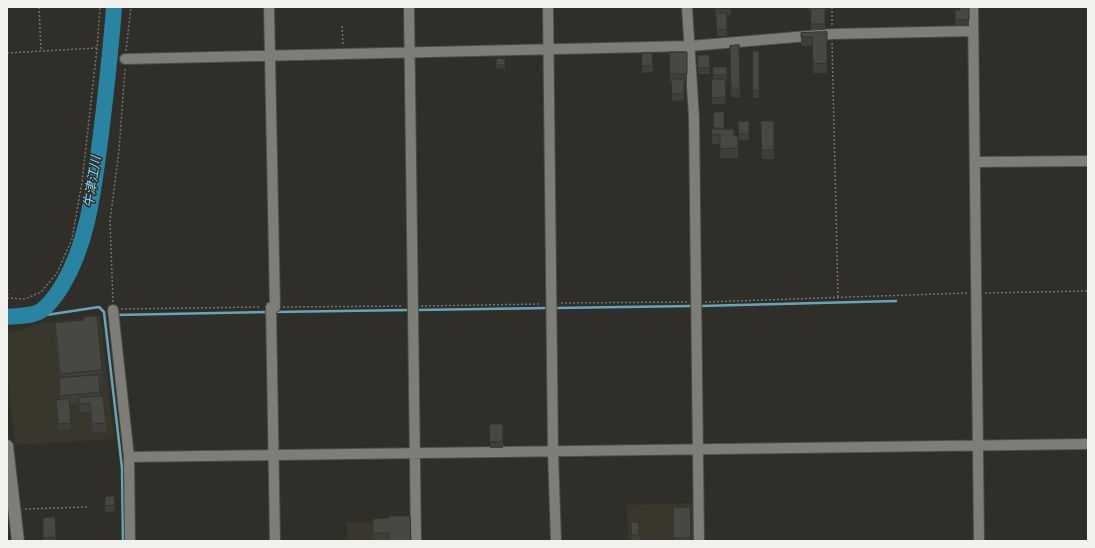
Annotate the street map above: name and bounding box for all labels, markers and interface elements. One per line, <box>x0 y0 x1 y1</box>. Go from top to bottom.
water label: 牛津江川 <box>81 155 105 209</box>

